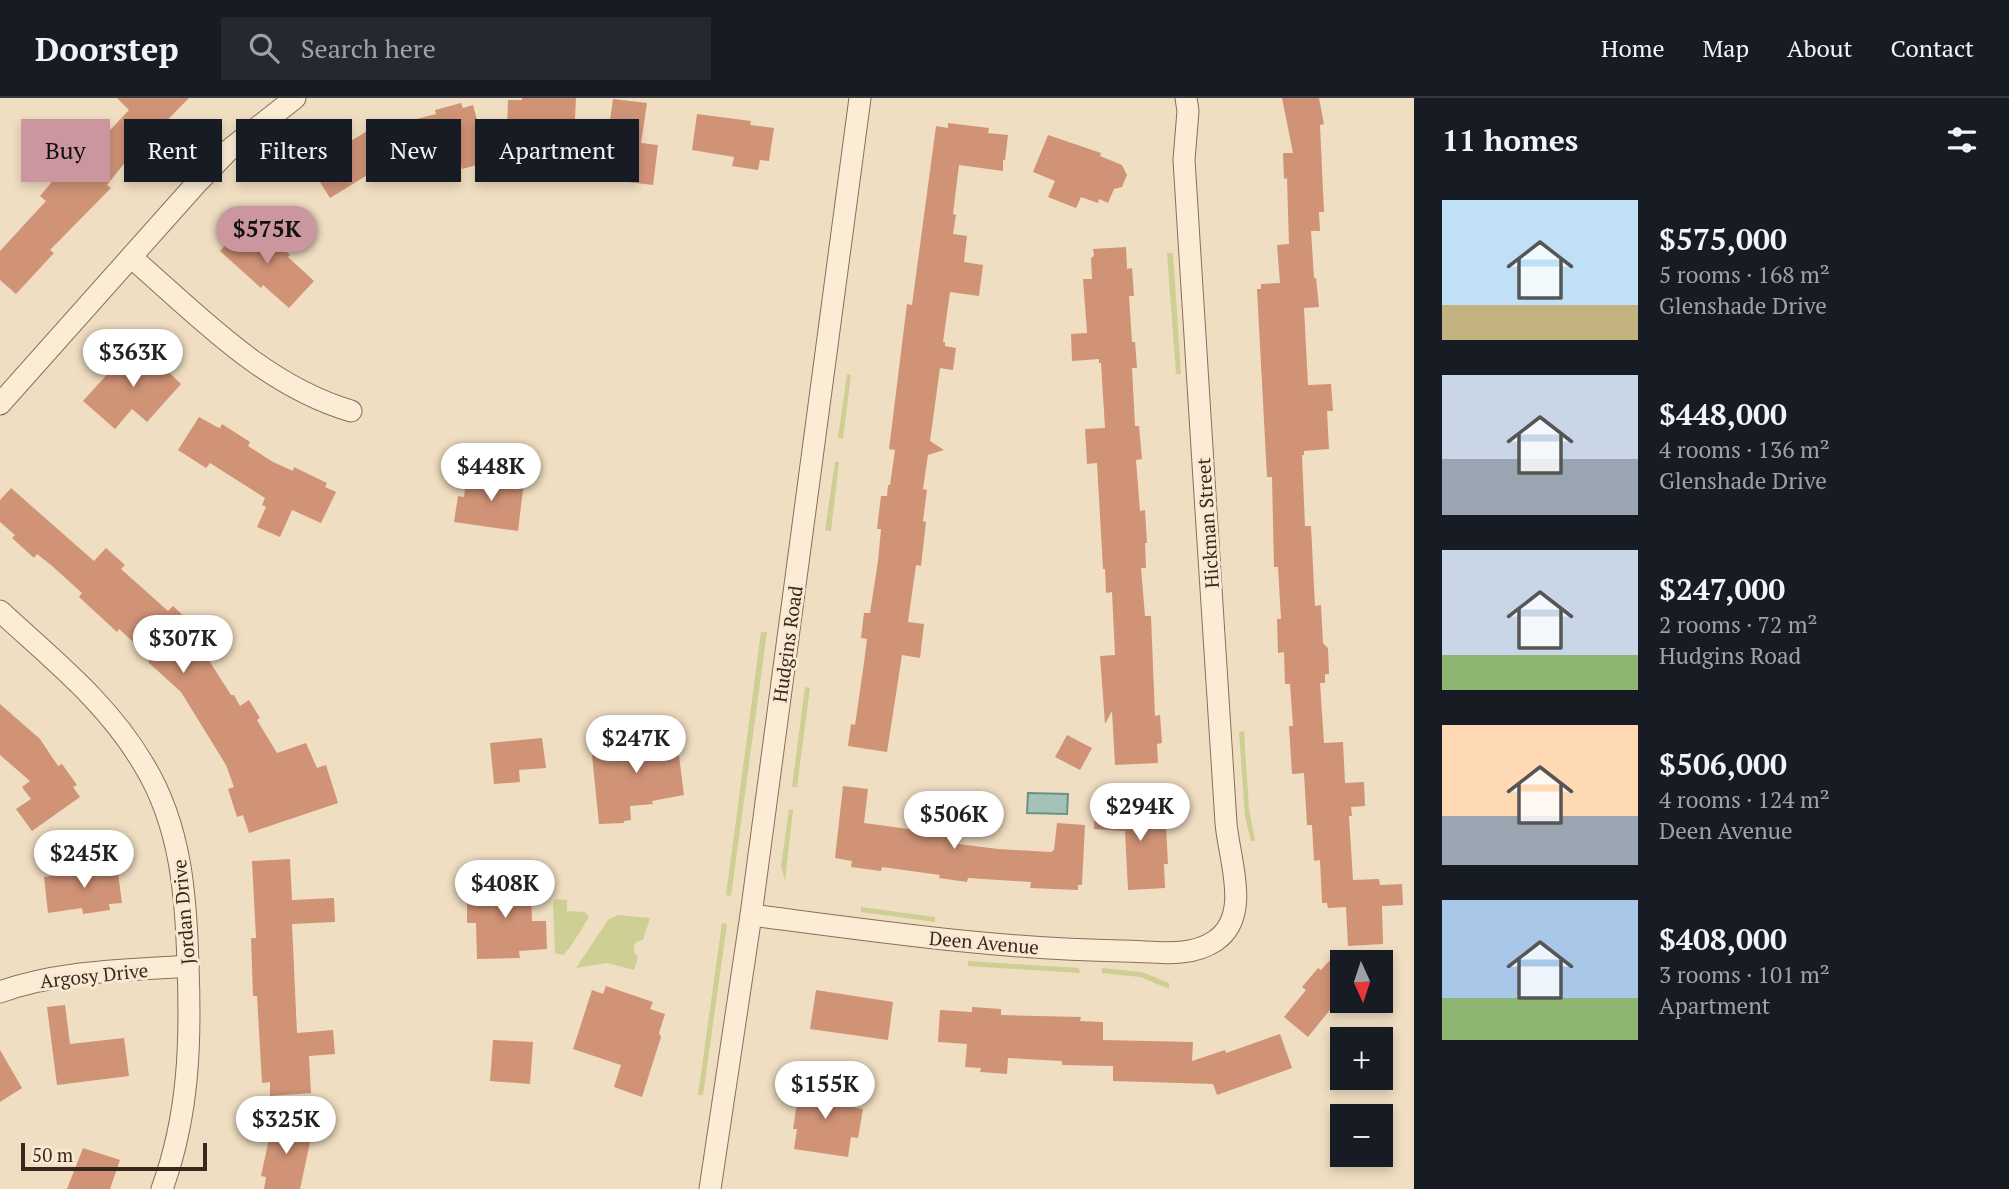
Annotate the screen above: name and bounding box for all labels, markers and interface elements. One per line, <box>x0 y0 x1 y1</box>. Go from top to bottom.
search box <box>221 17 711 80</box>
text: Doorstep <box>35 27 179 70</box>
icon: search <box>245 29 283 67</box>
text: Search here <box>301 31 436 65</box>
text: Home <box>1601 32 1665 64</box>
text: Map <box>1703 32 1749 64</box>
text: About <box>1787 32 1853 64</box>
text: Contact <box>1891 32 1974 64</box>
chip: Buy <box>21 119 110 182</box>
chip: Rent <box>124 119 222 182</box>
chip: Filters <box>236 119 352 182</box>
chip: New <box>366 119 461 182</box>
chip: Apartment <box>475 119 639 182</box>
text: 11 homes <box>1442 120 1578 160</box>
icon: filters <box>1943 121 1981 159</box>
pin: $575K <box>218 206 316 266</box>
text: $575K <box>233 213 301 244</box>
text: $575,000 <box>1659 219 1787 259</box>
icon: home <box>1498 228 1582 312</box>
text: 5 rooms · 168 m² <box>1659 259 1830 290</box>
text: Glenshade Drive <box>1659 290 1827 321</box>
pin: $363K <box>84 330 182 389</box>
text: $363K <box>99 336 167 367</box>
text: $448,000 <box>1659 394 1787 434</box>
icon: home <box>1498 403 1582 487</box>
text: 4 rooms · 136 m² <box>1659 434 1830 465</box>
pin: $448K <box>442 444 540 503</box>
text: $448K <box>457 450 525 481</box>
street label: Hickman Street <box>1190 457 1224 589</box>
text: Glenshade Drive <box>1659 465 1827 496</box>
text: $247,000 <box>1659 569 1785 609</box>
icon: home <box>1498 578 1582 662</box>
street label: Hudgins Road <box>766 584 808 704</box>
text: 2 rooms · 72 m² <box>1659 609 1818 640</box>
pin: $307K <box>134 616 232 675</box>
text: $307K <box>149 622 217 653</box>
text: Hudgins Road <box>1659 640 1801 671</box>
pin: $247K <box>587 716 685 775</box>
text: $247K <box>602 722 670 753</box>
text: $506,000 <box>1659 744 1787 784</box>
icon: home <box>1498 753 1582 837</box>
pin: $294K <box>1091 784 1189 843</box>
text: 4 rooms · 124 m² <box>1659 784 1830 815</box>
text: $294K <box>1106 790 1174 821</box>
pin: $506K <box>905 792 1003 851</box>
text: $506K <box>920 798 988 829</box>
text: Deen Avenue <box>1659 815 1793 846</box>
pin: $245K <box>35 830 133 890</box>
text: $245K <box>50 837 118 868</box>
street label: Jordan Drive <box>166 858 200 966</box>
pin: $408K <box>456 860 554 920</box>
text: $408K <box>471 867 539 898</box>
text: $408,000 <box>1659 919 1787 959</box>
street label: Deen Avenue <box>928 925 1040 959</box>
icon: home <box>1498 928 1582 1012</box>
north arrow <box>1330 950 1393 1013</box>
map controls <box>1330 950 1393 1167</box>
street label: Argosy Drive <box>39 957 149 993</box>
text: 3 rooms · 101 m² <box>1659 959 1830 990</box>
text: Apartment <box>1659 990 1770 1021</box>
button: + <box>1330 1027 1393 1090</box>
pin: $155K <box>776 1062 874 1121</box>
text: $155K <box>791 1068 859 1099</box>
pin: $325K <box>237 1096 335 1156</box>
text: $325K <box>252 1103 320 1134</box>
button: − <box>1330 1104 1393 1167</box>
scale bar <box>21 1140 206 1172</box>
text: 50 m <box>32 1142 73 1167</box>

